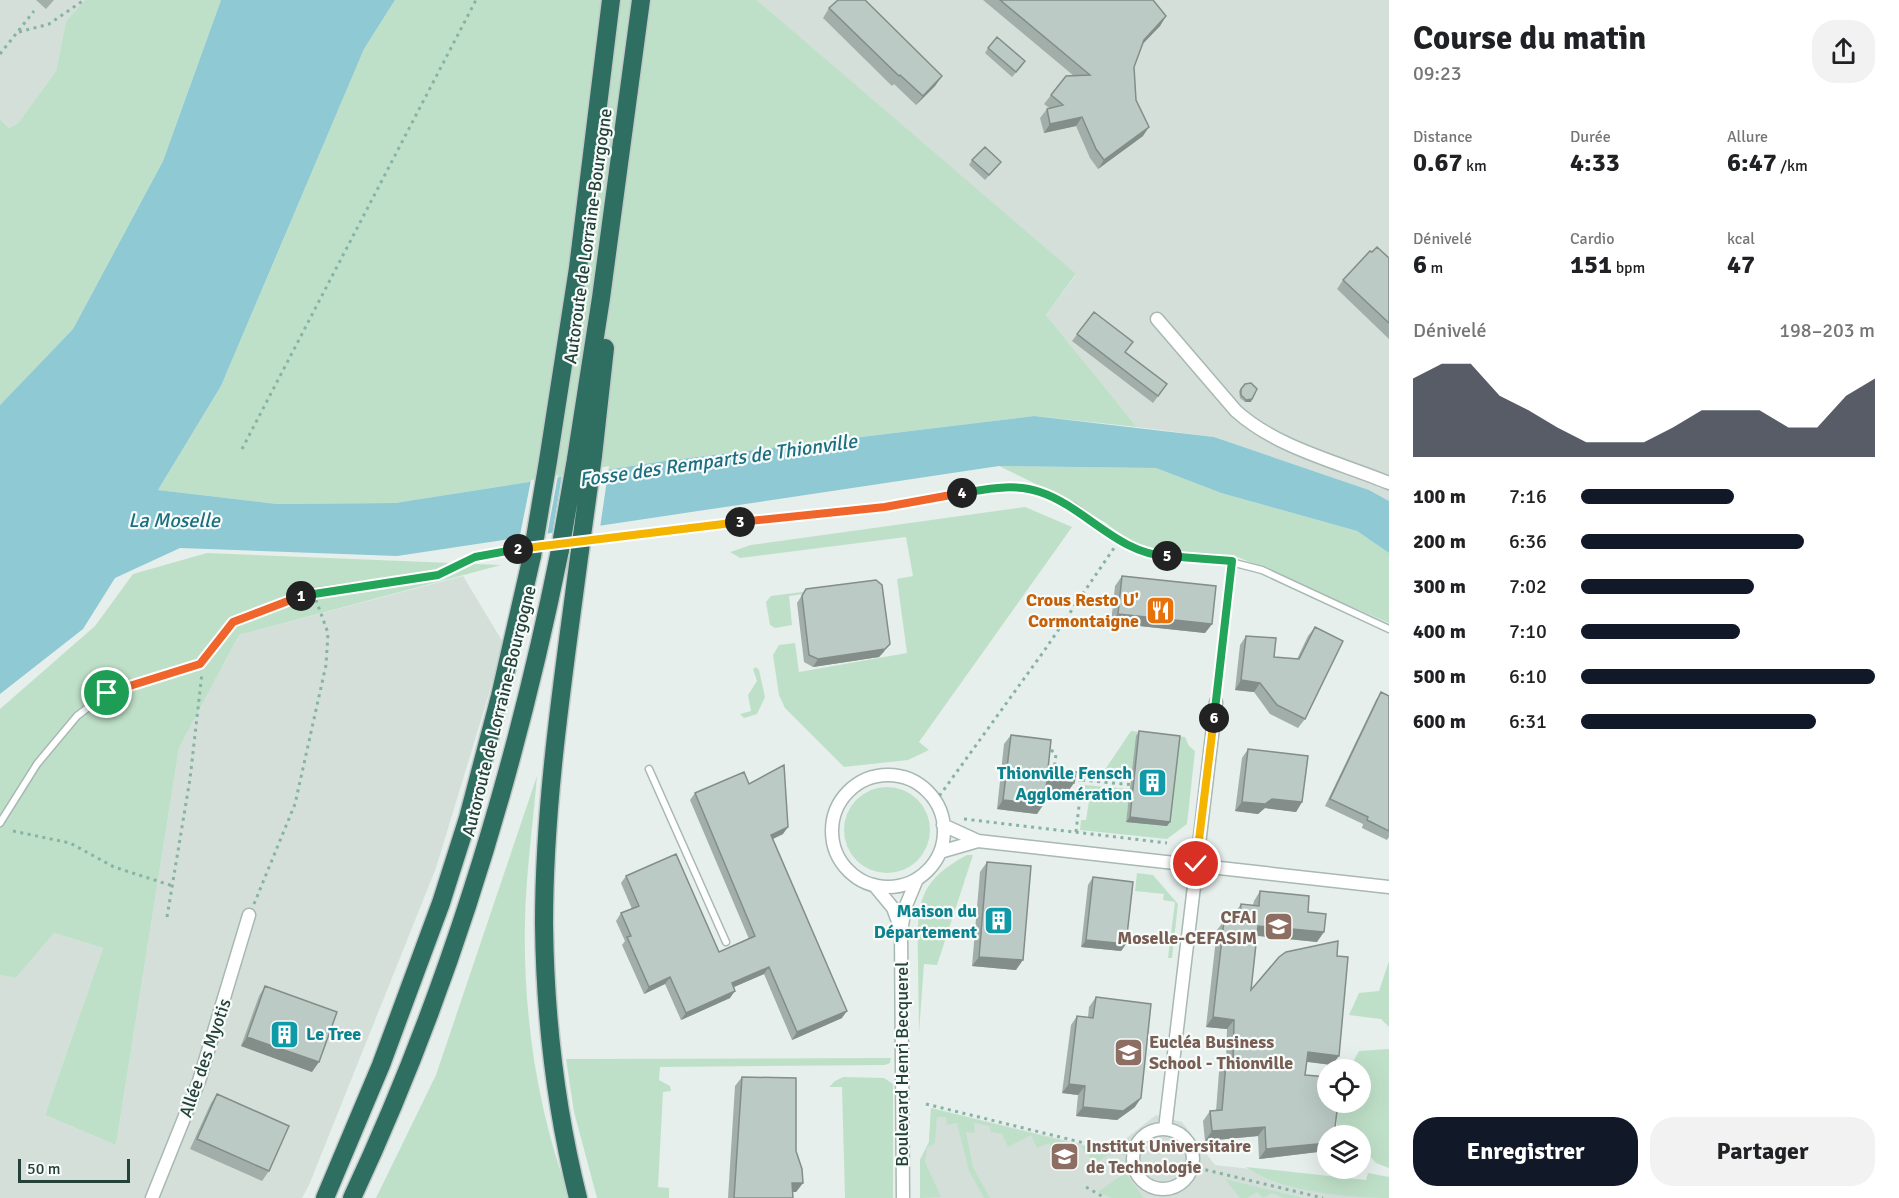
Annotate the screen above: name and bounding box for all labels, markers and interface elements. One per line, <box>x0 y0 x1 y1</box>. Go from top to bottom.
text: Course du matin <box>1413 18 1646 59</box>
button: share <box>1812 20 1875 83</box>
text: 09:23 <box>1413 61 1462 86</box>
street label: Autoroute de Lorraine-Bourgogne <box>559 107 617 365</box>
text: Distance <box>1413 127 1473 147</box>
text: Durée <box>1570 127 1611 147</box>
text: Allure <box>1727 127 1768 147</box>
text: 0.67 <box>1413 147 1463 179</box>
text: 4:33 <box>1570 147 1620 179</box>
text: 6:47 <box>1727 147 1777 179</box>
text: km <box>1463 156 1487 176</box>
text: /km <box>1777 156 1808 176</box>
text: Dénivelé <box>1413 229 1472 249</box>
text: Cardio <box>1570 229 1615 249</box>
text: kcal <box>1727 229 1755 249</box>
text: 6 <box>1413 249 1427 281</box>
text: 151 <box>1570 249 1612 281</box>
text: 47 <box>1727 249 1755 281</box>
text: m <box>1427 258 1443 278</box>
text: bpm <box>1612 258 1645 278</box>
text: Dénivelé <box>1413 318 1487 343</box>
text: 198–203 m <box>1779 318 1875 343</box>
water label: Fosse des Remparts de Thionville <box>578 428 859 492</box>
pin: 4 <box>947 478 977 508</box>
text: 4 <box>958 483 966 503</box>
text: 100 m <box>1413 484 1466 509</box>
text: 7:16 <box>1509 484 1547 509</box>
pin: 3 <box>725 507 755 537</box>
water label: La Moselle <box>128 508 221 533</box>
text: 3 <box>736 512 744 532</box>
text: 200 m <box>1413 529 1466 554</box>
text: 6:36 <box>1509 529 1547 554</box>
pin: 2 <box>503 534 533 564</box>
text: 2 <box>514 539 522 559</box>
pin: 5 <box>1152 541 1182 571</box>
text: 5 <box>1163 546 1171 566</box>
text: 300 m <box>1413 574 1466 599</box>
text: 7:02 <box>1509 574 1547 599</box>
pin: 1 <box>286 581 316 611</box>
street label: Autoroute de Lorraine-Bourgogne <box>457 583 541 839</box>
text: 1 <box>297 586 305 606</box>
place label: Crous Resto U' Cormontaigne <box>1026 589 1139 632</box>
restaurant icon: Crous Resto U' Cormontaigne <box>1144 594 1176 626</box>
text: 400 m <box>1413 619 1466 644</box>
text: 7:10 <box>1509 619 1547 644</box>
text: 500 m <box>1413 664 1466 689</box>
text: 6:10 <box>1509 664 1547 689</box>
pin <box>81 667 132 718</box>
icon: arrive <box>90 676 123 709</box>
pin: 6 <box>1199 703 1229 733</box>
text: 6 <box>1210 708 1218 728</box>
text: 600 m <box>1413 709 1466 734</box>
text: 6:31 <box>1509 709 1547 734</box>
place label: Thionville Fensch Agglomération <box>997 762 1132 805</box>
building icon: Thionville Fensch Agglomération <box>1137 767 1169 799</box>
pin <box>1170 838 1221 889</box>
icon: check <box>1179 847 1212 880</box>
place label: Maison du Département <box>874 900 977 943</box>
building icon: Maison du Département <box>982 905 1014 937</box>
place label: CFAI Moselle-CEFASIM <box>1117 906 1257 949</box>
school or university icon: CFAI Moselle-CEFASIM <box>1262 911 1294 943</box>
street label: Boulevard Henri Becquerel <box>891 961 913 1167</box>
street label: Allée des Myotis <box>174 995 236 1120</box>
building icon: Le Tree <box>269 1018 301 1050</box>
place label: Le Tree <box>306 1023 361 1045</box>
place label: Eucléa Business School - Thionville <box>1149 1031 1293 1074</box>
school or university icon: Eucléa Business School - Thionville <box>1112 1036 1144 1068</box>
map controls <box>1317 1059 1371 1179</box>
button: locate <box>1317 1059 1371 1113</box>
button: Enregistrer <box>1413 1117 1638 1186</box>
button: Partager <box>1650 1117 1875 1186</box>
button: layers <box>1317 1125 1371 1179</box>
place label: Institut Universitaire de Technologie <box>1086 1135 1251 1178</box>
school or university icon: Institut Universitaire de Technologie <box>1049 1140 1081 1172</box>
scale bar <box>18 1156 130 1184</box>
text: 50 m <box>27 1159 61 1179</box>

